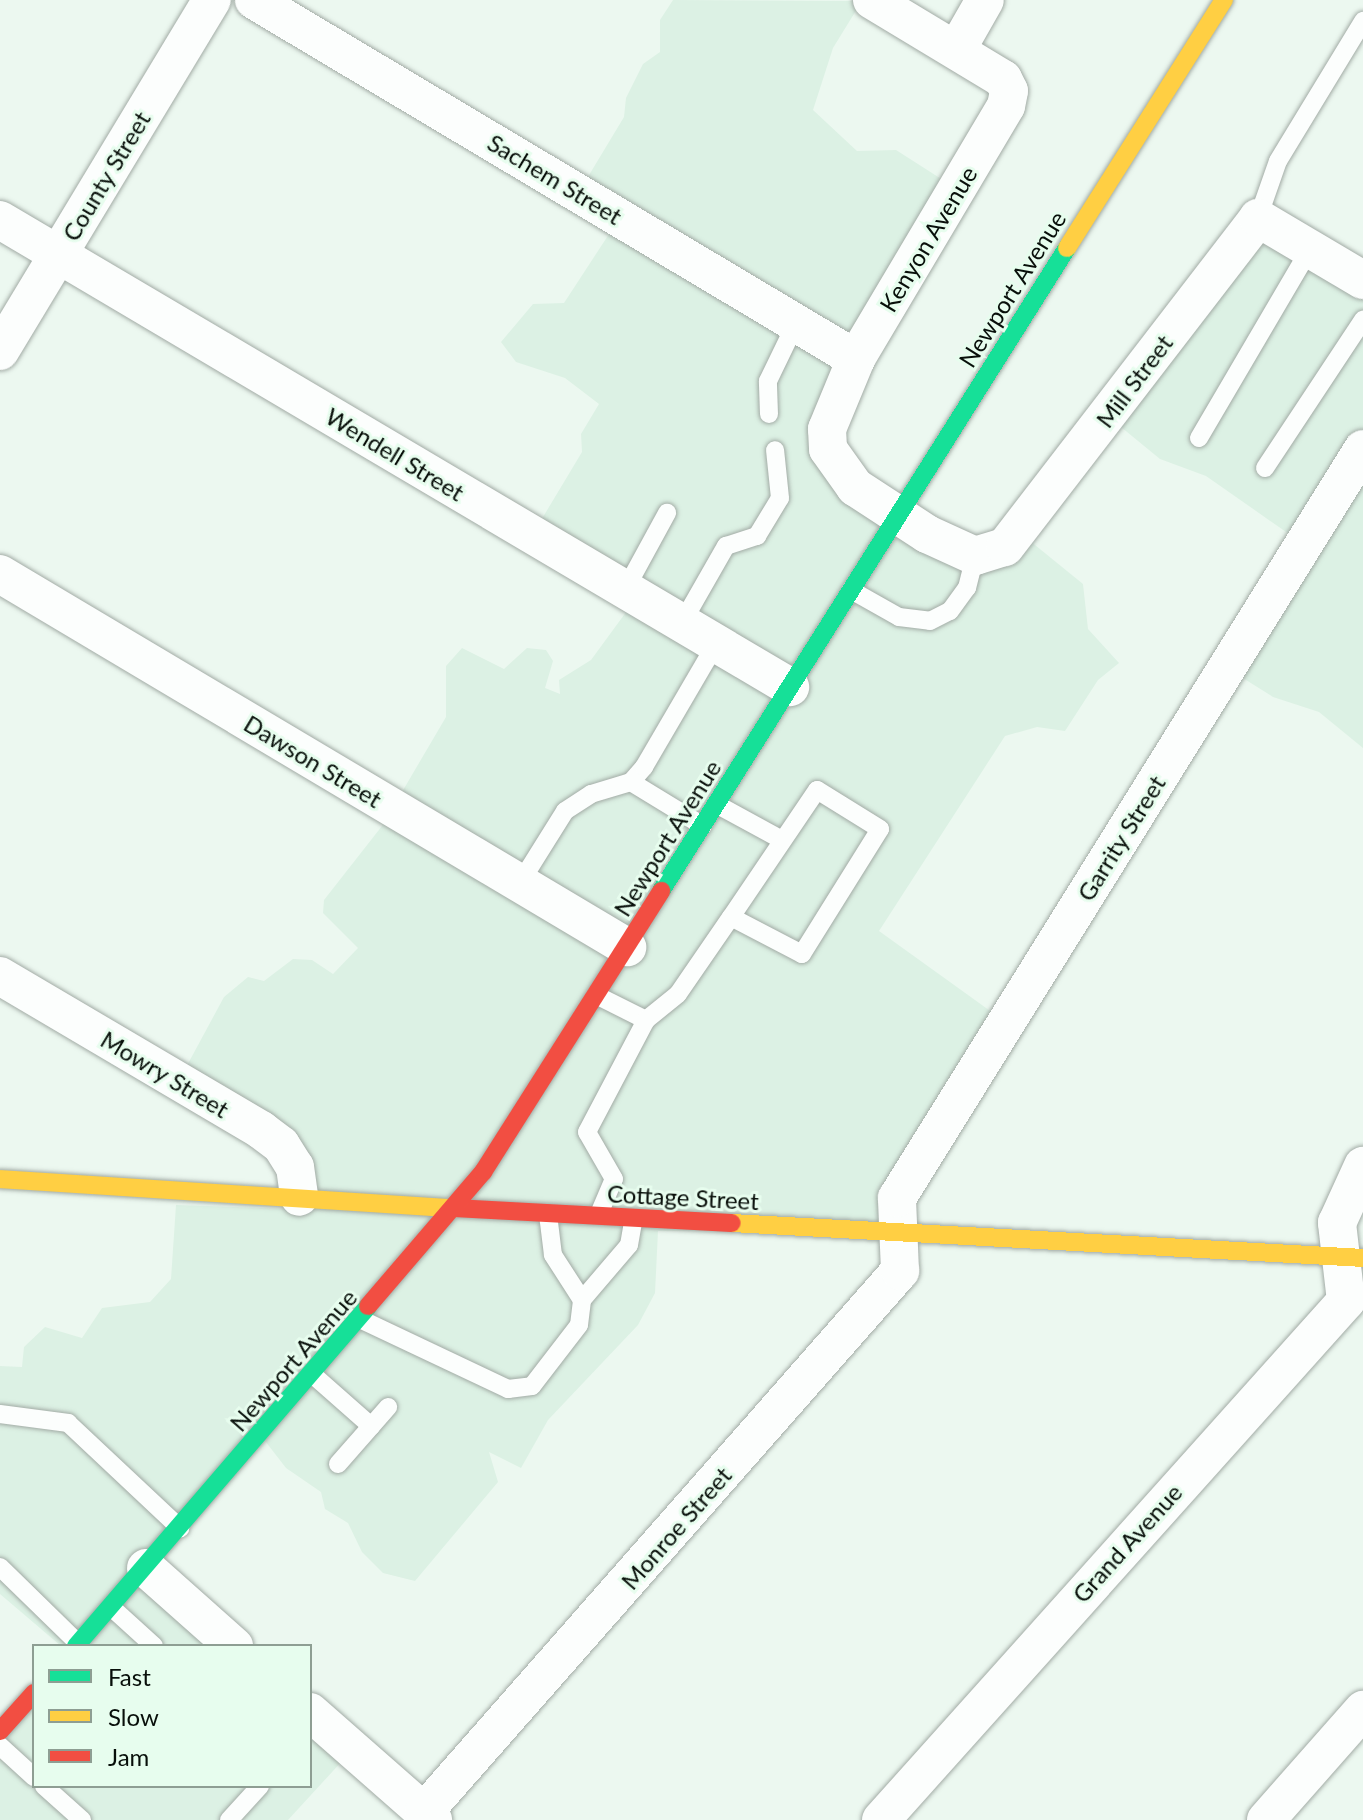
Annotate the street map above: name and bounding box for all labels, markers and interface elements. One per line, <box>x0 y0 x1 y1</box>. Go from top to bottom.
street label: County Street <box>56 106 156 246</box>
street label: Sachem Street <box>483 128 627 230</box>
street label: Kenyon Avenue <box>873 161 983 317</box>
street label: Newport Avenue <box>952 205 1072 373</box>
street label: Mill Street <box>1090 329 1178 433</box>
street label: Wendell Street <box>321 401 469 507</box>
street label: Dawson Street <box>239 709 387 813</box>
street label: Newport Avenue <box>607 754 727 922</box>
street label: Garrity Street <box>1071 770 1171 906</box>
street label: Mowry Street <box>96 1024 234 1124</box>
street label: Cottage Street <box>606 1179 760 1215</box>
street label: Newport Avenue <box>223 1283 363 1437</box>
street label: Monroe Street <box>615 1461 737 1595</box>
street label: Grand Avenue <box>1066 1478 1188 1608</box>
legend <box>32 1644 312 1788</box>
text: Fast <box>108 1662 151 1691</box>
text: Slow <box>108 1702 159 1731</box>
text: Jam <box>108 1742 149 1771</box>

